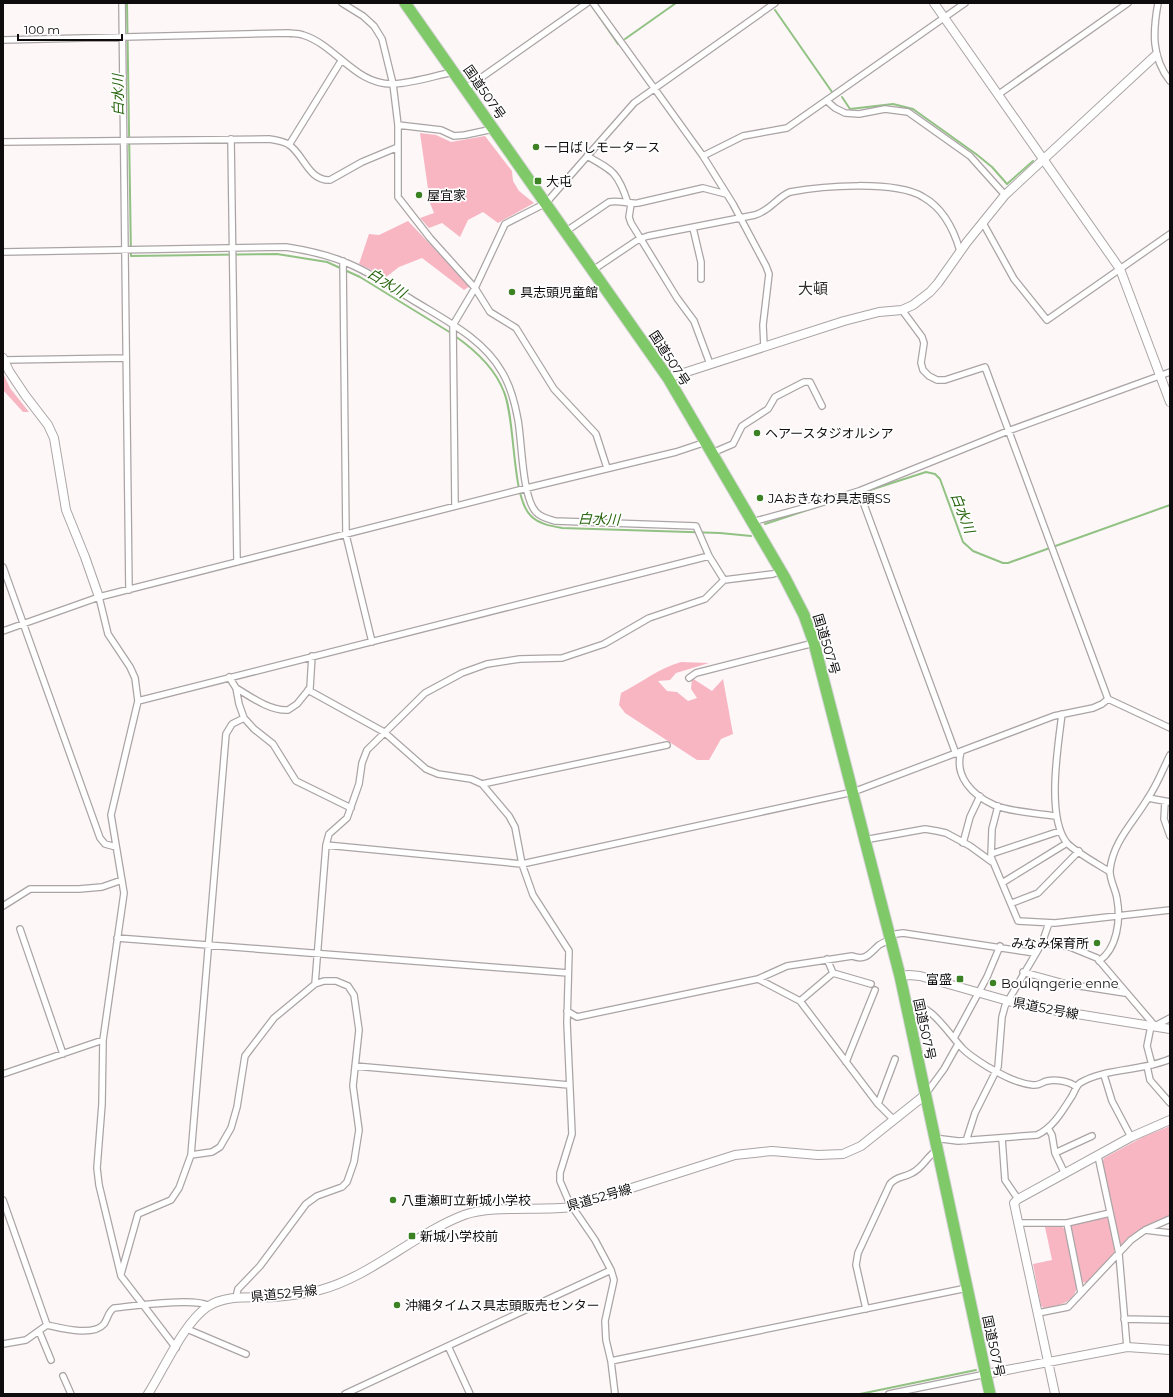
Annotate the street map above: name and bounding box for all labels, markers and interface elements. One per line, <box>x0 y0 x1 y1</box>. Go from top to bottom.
scale bar <box>18 16 122 42</box>
text: 100 m <box>24 22 60 37</box>
street label: 国道507号 <box>461 62 509 122</box>
water label: 白水川 <box>109 72 127 116</box>
place label: 一日ばしモータース <box>544 139 660 155</box>
marker: 一日ばしモータース <box>531 142 541 152</box>
place label: 大屯 <box>546 173 572 189</box>
marker: 大屯 <box>533 176 543 186</box>
place label: 屋宜家 <box>427 187 466 203</box>
marker: 屋宜家 <box>414 190 424 200</box>
water label: 白水川 <box>364 264 411 303</box>
district label: 大頓 <box>798 279 828 298</box>
place label: 具志頭児童館 <box>520 284 598 300</box>
marker: 具志頭児童館 <box>507 287 517 297</box>
street label: 国道507号 <box>646 327 694 389</box>
place label: ヘアースタジオルシア <box>765 425 894 441</box>
marker: ヘアースタジオルシア <box>752 428 762 438</box>
place label: JAおきなわ具志頭SS <box>767 490 891 506</box>
water label: 白水川 <box>947 490 980 538</box>
marker: JAおきなわ具志頭SS <box>755 493 765 503</box>
water label: 白水川 <box>578 509 622 529</box>
street label: 国道507号 <box>810 612 844 676</box>
place label: みなみ保育所 <box>1011 935 1089 951</box>
marker: みなみ保育所 <box>1092 938 1102 948</box>
place label: 富盛 <box>926 971 952 987</box>
marker: 富盛 <box>955 974 965 984</box>
place label: Boulqngerie enne <box>1001 975 1119 991</box>
marker: Boulqngerie enne <box>988 978 998 988</box>
street label: 県道52号線 <box>1012 994 1080 1022</box>
street label: 国道507号 <box>911 997 939 1061</box>
street label: 県道52号線 <box>565 1180 633 1214</box>
place label: 八重瀬町立新城小学校 <box>401 1192 531 1208</box>
marker: 八重瀬町立新城小学校 <box>388 1195 398 1205</box>
place label: 新城小学校前 <box>420 1228 498 1244</box>
marker: 新城小学校前 <box>407 1231 417 1241</box>
street label: 県道52号線 <box>250 1282 318 1304</box>
place label: 沖縄タイムス具志頭販売センター <box>405 1297 600 1313</box>
marker: 沖縄タイムス具志頭販売センター <box>392 1300 402 1310</box>
street label: 国道507号 <box>980 1314 1008 1378</box>

